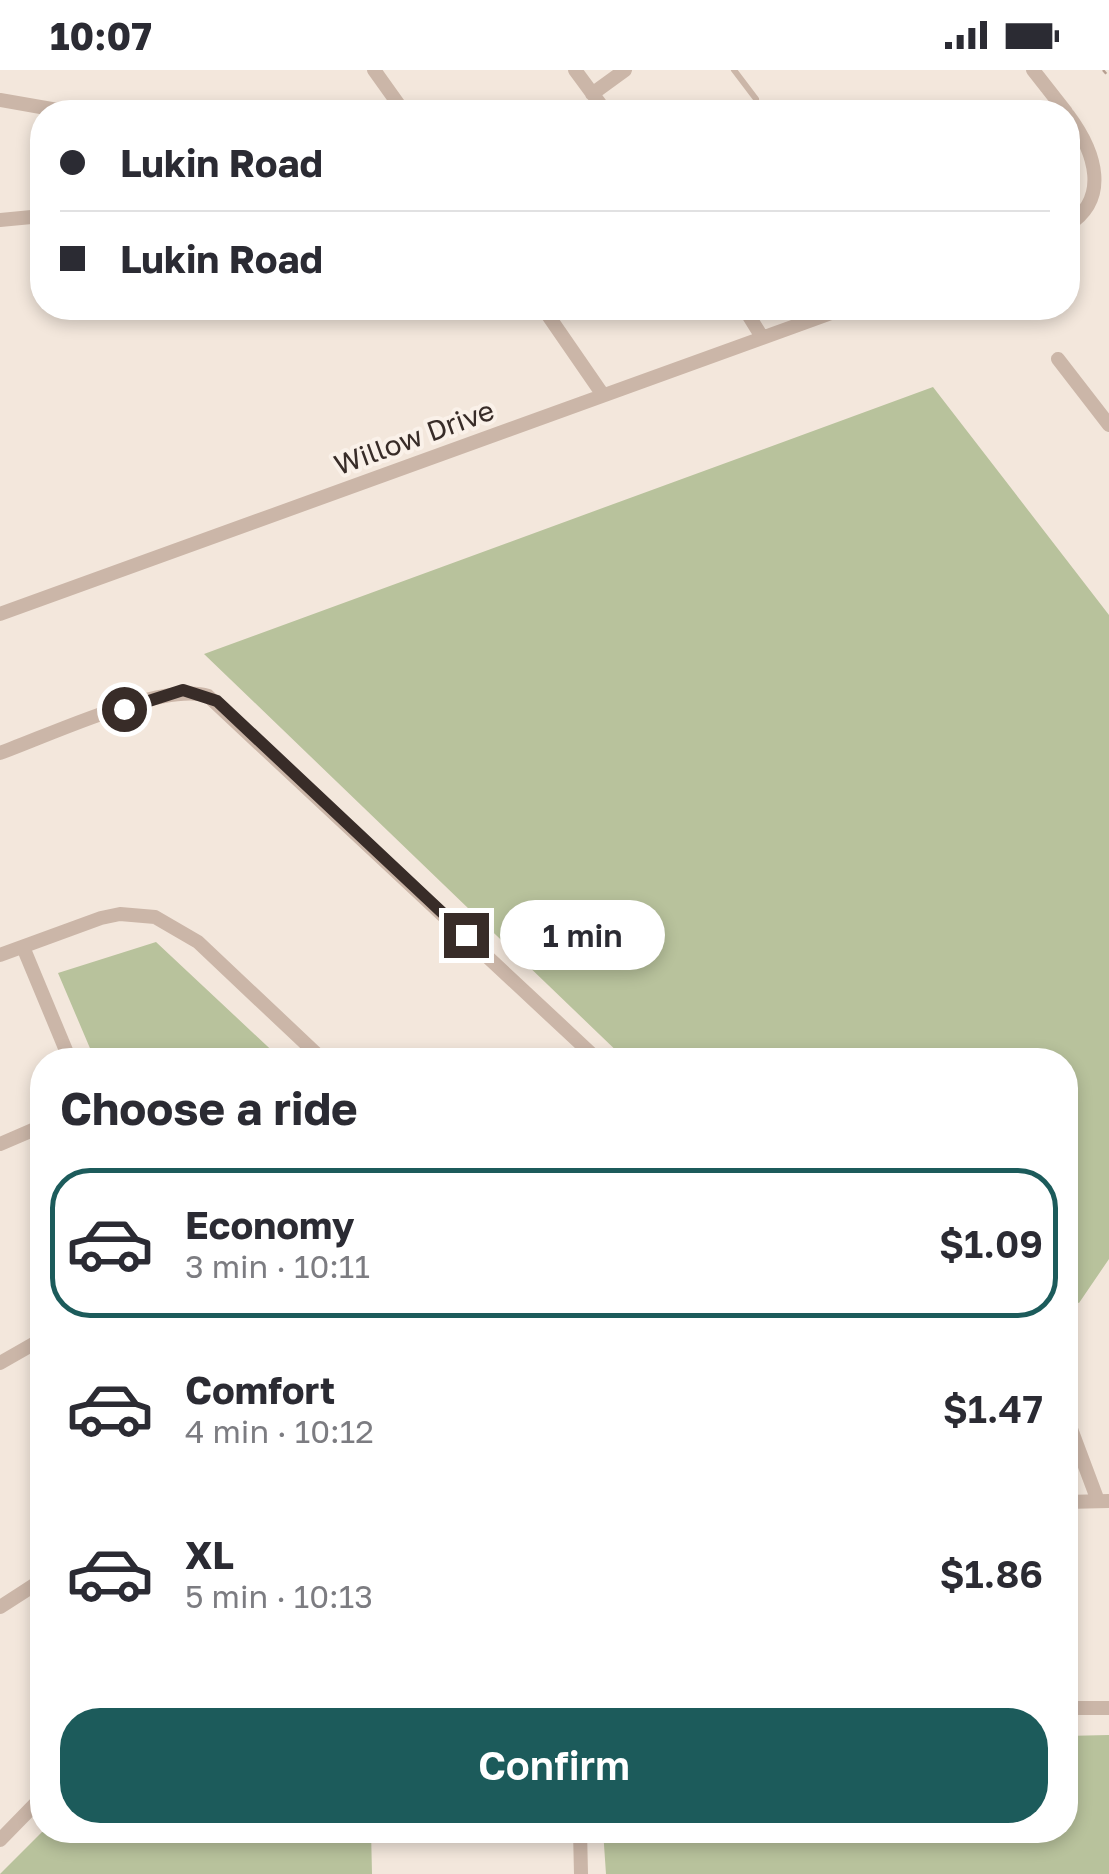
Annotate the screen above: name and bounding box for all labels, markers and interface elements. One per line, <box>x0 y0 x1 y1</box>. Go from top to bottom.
text: 10:07 <box>50 13 152 58</box>
text: Lukin Road <box>120 140 323 185</box>
text: Lukin Road <box>120 236 323 281</box>
street label: Willow Drive <box>330 393 498 481</box>
route start <box>102 687 147 732</box>
callout: 1 min <box>501 900 666 970</box>
route end <box>444 913 489 958</box>
text: 1 min <box>542 916 623 954</box>
text: Choose a ride <box>60 1081 358 1135</box>
icon: car <box>65 1198 155 1288</box>
text: Economy <box>185 1202 354 1247</box>
text: $1.09 <box>939 1221 1043 1266</box>
text: 3 min · 10:11 <box>185 1247 370 1285</box>
icon: car <box>65 1363 155 1453</box>
text: Comfort <box>185 1367 335 1412</box>
text: $1.47 <box>943 1386 1043 1431</box>
text: 4 min · 10:12 <box>185 1412 374 1450</box>
icon: car <box>65 1528 155 1618</box>
text: XL <box>185 1532 234 1577</box>
text: $1.86 <box>939 1551 1043 1596</box>
text: 5 min · 10:13 <box>185 1577 373 1615</box>
button: Confirm <box>60 1708 1048 1823</box>

